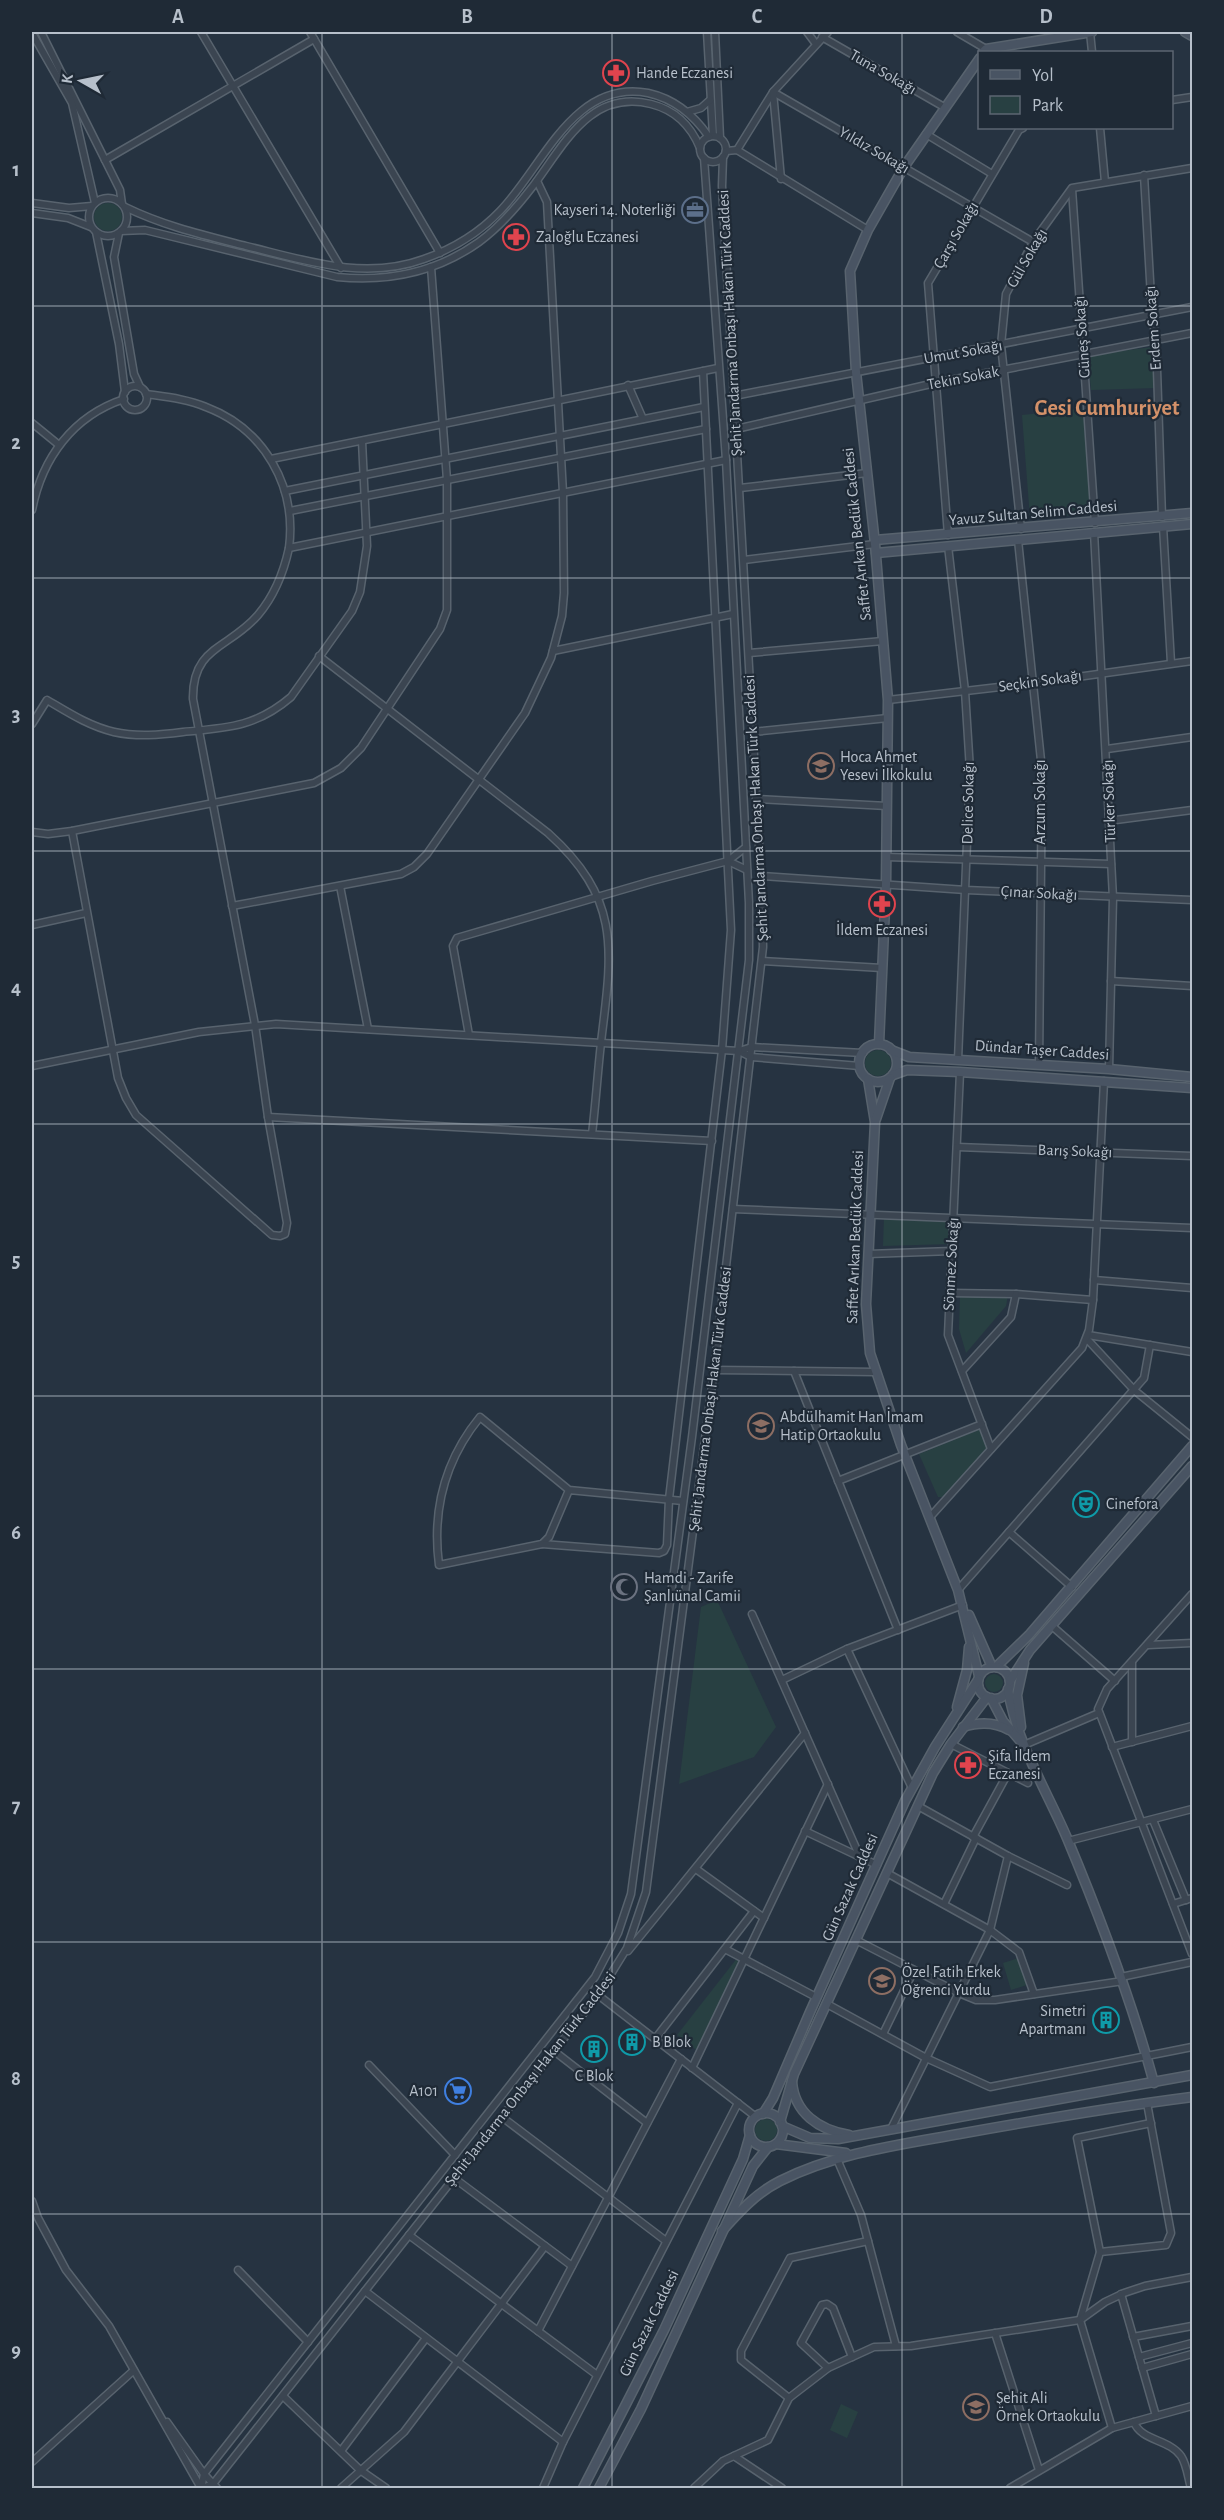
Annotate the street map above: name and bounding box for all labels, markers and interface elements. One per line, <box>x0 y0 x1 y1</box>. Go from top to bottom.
text: A <box>172 7 184 27</box>
text: B <box>461 7 473 27</box>
text: C <box>752 7 763 27</box>
text: D <box>1039 7 1053 27</box>
street label: Tuna Sokağı <box>847 47 919 97</box>
north arrow <box>51 51 111 111</box>
legend <box>978 51 1173 129</box>
pharmacy icon: Hande Eczanesi <box>601 58 631 88</box>
place label: Hande Eczanesi <box>636 65 733 81</box>
text: Yol <box>1032 67 1054 85</box>
text: K <box>59 72 76 85</box>
text: Park <box>1032 97 1064 115</box>
street label: Yıldız Sokağı <box>836 123 912 177</box>
text: 1 <box>12 160 20 180</box>
street label: Şehit Jandarma Onbaşı Hakan Türk Caddesi <box>715 189 745 457</box>
office icon: Kayseri 14. Noterliği <box>680 195 710 225</box>
street label: Çarşı Sokağı <box>931 199 981 271</box>
place label: Kayseri 14. Noterliği <box>554 202 676 219</box>
pharmacy icon: Zaloğlu Eczanesi <box>501 222 531 252</box>
street label: Gül Sokağı <box>1004 226 1050 290</box>
place label: Zaloğlu Eczanesi <box>536 229 639 245</box>
street label: Erdem Sokağı <box>1142 285 1164 371</box>
street label: Güneş Sokağı <box>1071 295 1093 379</box>
street label: Umut Sokağı <box>922 337 1004 367</box>
street label: Tekin Sokak <box>926 363 1001 393</box>
district label: Gesi Cumhuriyet <box>1035 397 1180 420</box>
text: 2 <box>11 433 21 453</box>
street label: Saffet Arıkan Bedük Caddesi <box>840 447 874 621</box>
street label: Yavuz Sultan Selim Caddesi <box>948 498 1118 528</box>
street label: Seçkin Sokağı <box>997 667 1083 695</box>
street label: Şehit Jandarma Onbaşı Hakan Türk Caddesi <box>741 674 771 942</box>
text: 3 <box>12 705 20 725</box>
place label: Hoca Ahmet Yesevi İlkokulu <box>840 749 932 783</box>
school or university icon: Hoca Ahmet Yesevi İlkokulu <box>806 751 836 781</box>
street label: Arzum Sokağı <box>1032 759 1048 845</box>
street label: Türker Sokağı <box>1100 759 1118 843</box>
street label: Delice Sokağı <box>959 761 977 845</box>
street label: Çınar Sokağı <box>1000 883 1078 903</box>
pharmacy icon: İldem Eczanesi <box>867 889 897 919</box>
place label: İldem Eczanesi <box>836 920 928 938</box>
text: 4 <box>11 978 21 998</box>
street label: Dündar Taşer Caddesi <box>974 1037 1110 1063</box>
street label: Barış Sokağı <box>1037 1142 1113 1160</box>
street label: Saffet Arıkan Bedük Caddesi <box>844 1150 866 1324</box>
street label: Sönmez Sokağı <box>941 1217 961 1311</box>
text: 5 <box>12 1251 20 1271</box>
street label: Şehit Jandarma Onbaşı Hakan Türk Caddesi <box>686 1266 734 1532</box>
place label: Abdülhamit Han İmam Hatip Ortaokulu <box>780 1407 924 1443</box>
school or university icon: Abdülhamit Han İmam Hatip Ortaokulu <box>746 1411 776 1441</box>
theatre icon: Cinefora <box>1071 1489 1101 1519</box>
place label: Cinefora <box>1106 1496 1158 1512</box>
text: 6 <box>11 1523 21 1543</box>
place label: Hamdi - Zarife Şanlıünal Camii <box>644 1570 741 1604</box>
mosque icon: Hamdi - Zarife Şanlıünal Camii <box>609 1572 639 1602</box>
place label: Şifa İldem Eczanesi <box>988 1746 1051 1782</box>
pharmacy icon: Şifa İldem Eczanesi <box>953 1750 983 1780</box>
text: 7 <box>12 1796 21 1816</box>
street label: Gün Sazak Caddesi <box>819 1831 881 1943</box>
place label: Özel Fatih Erkek Öğrenci Yurdu <box>902 1962 1001 1998</box>
school or university icon: Özel Fatih Erkek Öğrenci Yurdu <box>867 1966 897 1996</box>
street label: Şehit Jandarma Onbaşı Hakan Türk Caddesi <box>442 1969 618 2189</box>
place label: Simetri Apartmanı <box>1019 2003 1086 2037</box>
building icon: Simetri Apartmanı <box>1091 2005 1121 2035</box>
building icon: B Blok <box>617 2027 647 2057</box>
building icon: C Blok <box>579 2034 609 2064</box>
place label: B Blok <box>652 2034 692 2050</box>
place label: C Blok <box>575 2068 614 2084</box>
text: 8 <box>11 2069 21 2089</box>
supermarket icon: A101 <box>443 2076 473 2106</box>
place label: A101 <box>409 2083 438 2099</box>
street label: Gün Sazak Caddesi <box>616 2267 682 2379</box>
text: 9 <box>11 2341 21 2361</box>
place label: Şehit Ali Örnek Ortaokulu <box>996 2390 1100 2424</box>
school or university icon: Şehit Ali Örnek Ortaokulu <box>961 2392 991 2422</box>

